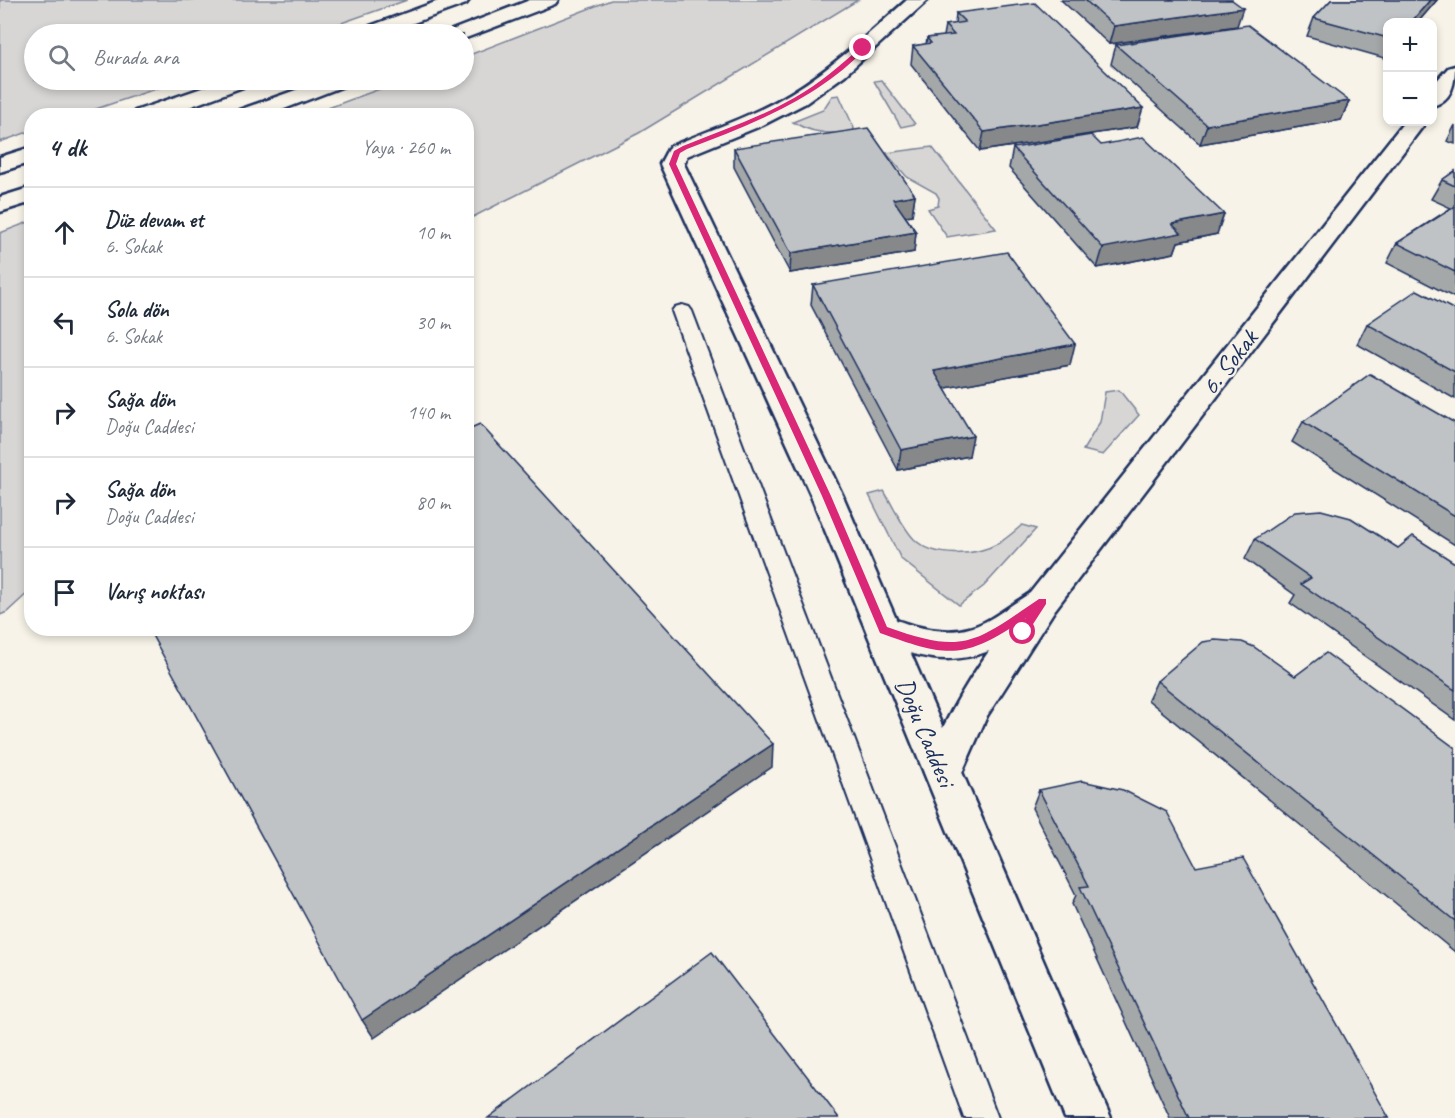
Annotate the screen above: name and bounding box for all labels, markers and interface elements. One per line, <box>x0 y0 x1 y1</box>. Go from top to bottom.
map controls <box>1383 18 1437 126</box>
button: + <box>1383 18 1437 72</box>
search box <box>24 24 474 90</box>
route end <box>849 34 875 60</box>
icon: search <box>45 41 78 74</box>
text: Burada ara <box>93 43 179 71</box>
button: − <box>1383 72 1437 126</box>
text: 4 dk <box>48 131 86 164</box>
text: Yaya · 260 m <box>362 135 450 160</box>
text: Düz devam et <box>105 206 203 234</box>
icon: ahead <box>48 216 81 249</box>
text: 10 m <box>416 220 450 245</box>
text: 6. Sokak <box>105 234 162 259</box>
text: Sola dön <box>105 296 169 324</box>
icon: left <box>48 306 81 339</box>
text: 30 m <box>416 310 450 335</box>
street label: 6. Sokak <box>1194 322 1266 402</box>
text: 6. Sokak <box>105 324 162 349</box>
text: Sağa dön <box>105 386 175 414</box>
icon: right <box>48 396 81 429</box>
text: 140 m <box>407 400 450 425</box>
text: Doğu Caddesi <box>105 414 193 439</box>
text: Sağa dön <box>105 476 175 504</box>
icon: right <box>48 486 81 519</box>
text: 80 m <box>416 490 450 515</box>
text: Doğu Caddesi <box>105 504 193 529</box>
icon: arrive <box>48 576 81 609</box>
text: Varış noktası <box>105 578 204 606</box>
route start <box>1009 618 1035 644</box>
street label: Doğu Caddesi <box>888 673 964 794</box>

